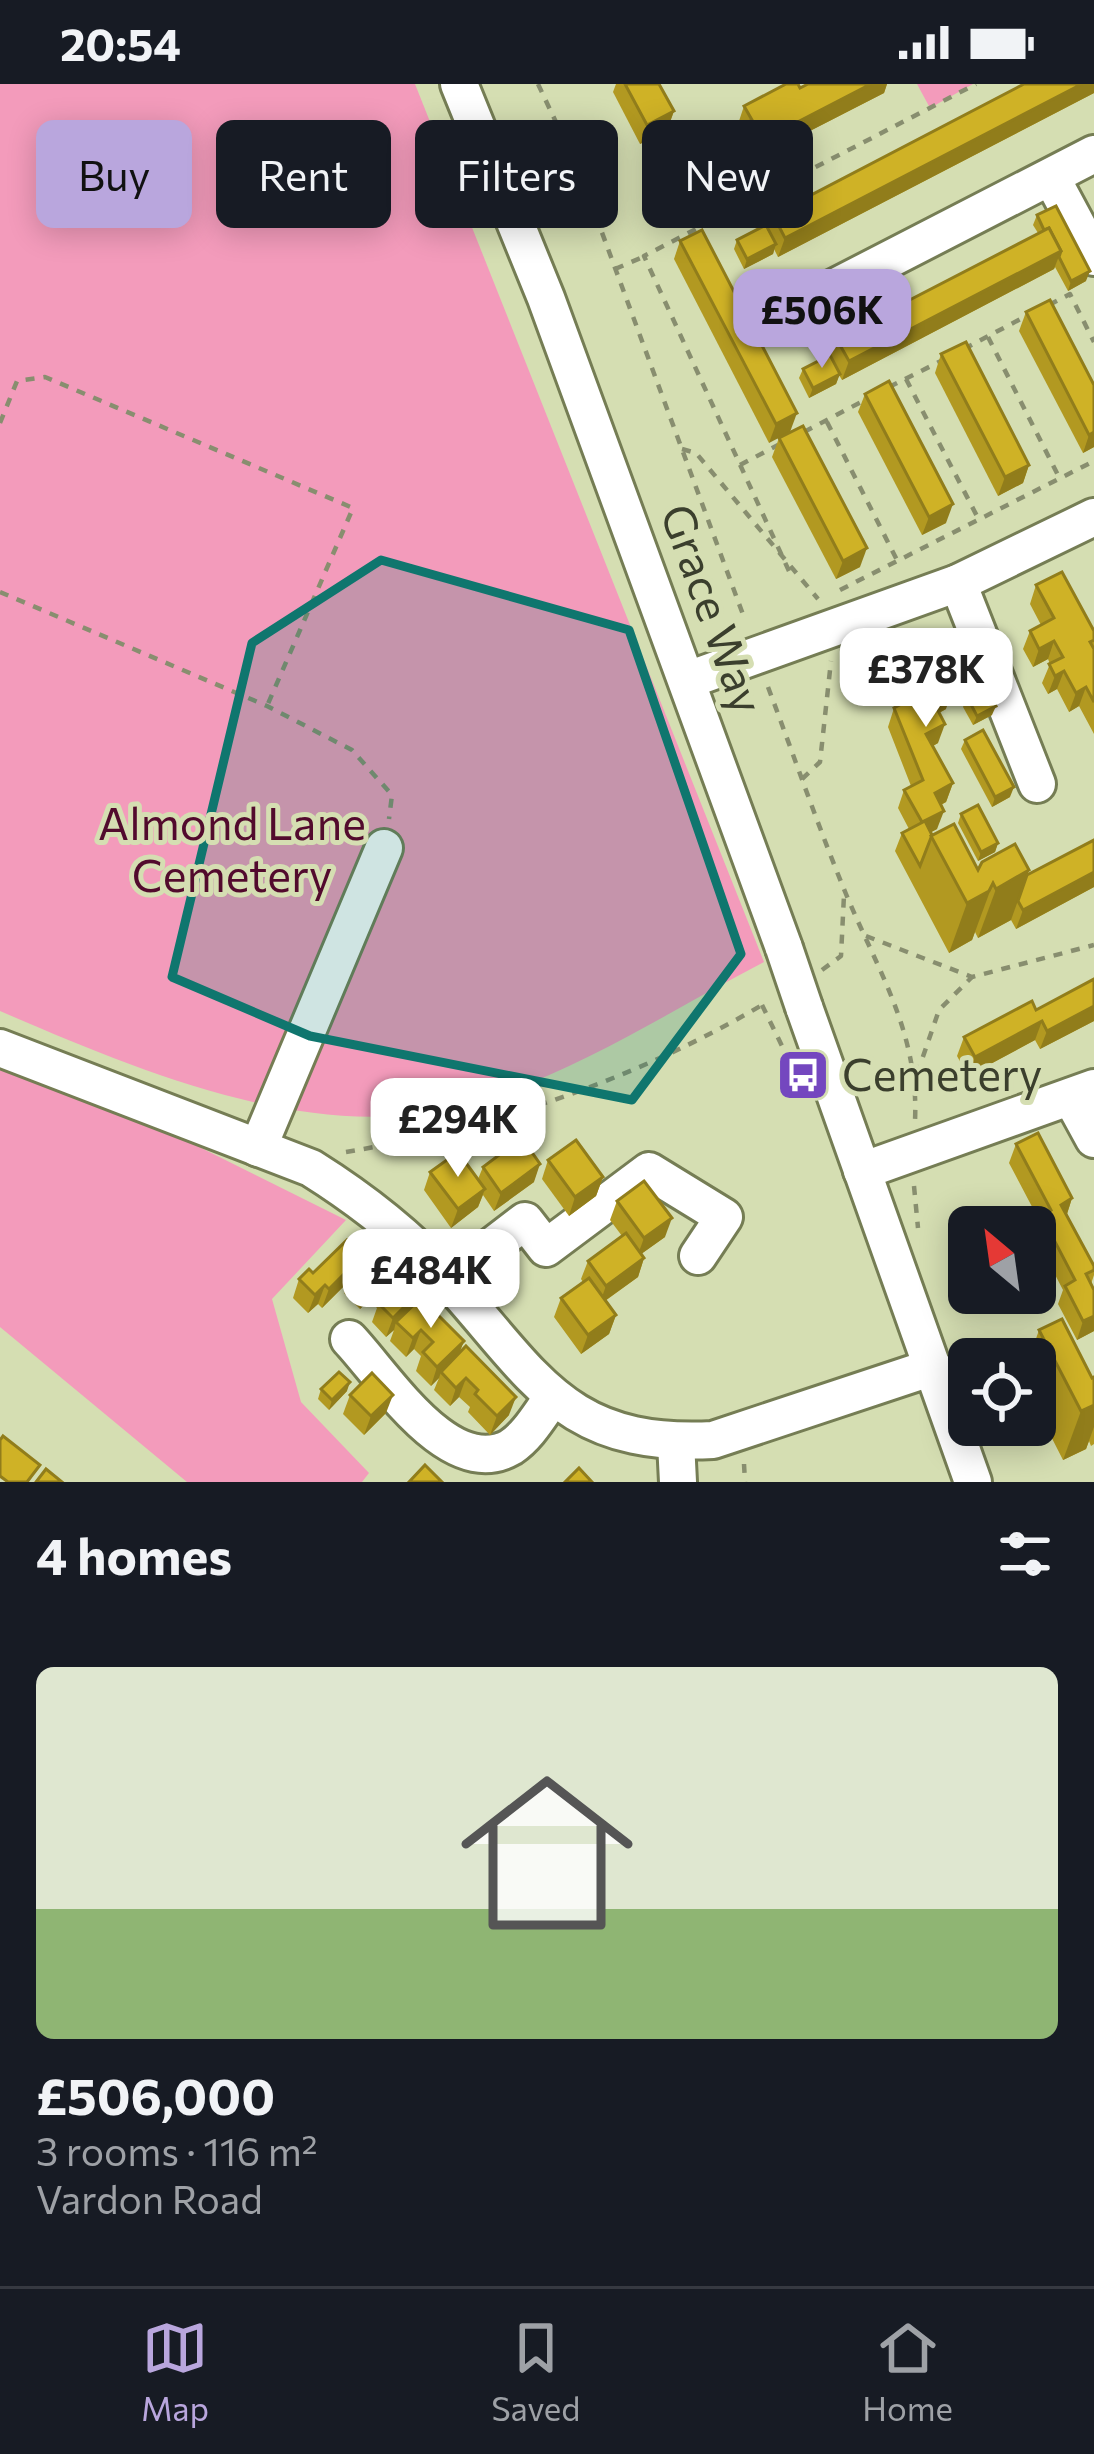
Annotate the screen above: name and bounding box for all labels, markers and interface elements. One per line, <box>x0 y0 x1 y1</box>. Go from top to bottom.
text: 20:54 <box>60 15 181 70</box>
chip: Buy <box>36 120 192 228</box>
chip: Rent <box>216 120 391 228</box>
chip: Filters <box>415 120 618 228</box>
chip: New <box>642 120 813 228</box>
pin: £506K <box>738 269 906 371</box>
text: £506K <box>760 284 884 332</box>
street label: Grace Way <box>651 496 778 720</box>
pin: £378K <box>842 628 1010 730</box>
text: £378K <box>867 643 985 691</box>
park label: Almond Lane Cemetery <box>98 794 366 901</box>
place label: Cemetery <box>842 1045 1042 1100</box>
bus stop icon: Cemetery <box>775 1047 831 1103</box>
pin: £294K <box>374 1078 542 1180</box>
text: £294K <box>398 1093 518 1141</box>
north arrow <box>948 1206 1056 1314</box>
map controls <box>948 1206 1056 1446</box>
pin: £484K <box>347 1229 515 1331</box>
text: £484K <box>370 1244 492 1292</box>
button: locate <box>948 1338 1056 1446</box>
icon: filters <box>992 1521 1058 1587</box>
text: 4 homes <box>36 1523 232 1586</box>
icon: home <box>439 1745 655 1961</box>
text: £506,000 <box>36 2063 275 2126</box>
text: 3 rooms · 116 m² <box>36 2126 317 2174</box>
text: Vardon Road <box>36 2174 263 2222</box>
tab: Map <box>141 2315 209 2428</box>
tab: Saved <box>491 2315 580 2428</box>
tab: Home <box>862 2315 953 2428</box>

